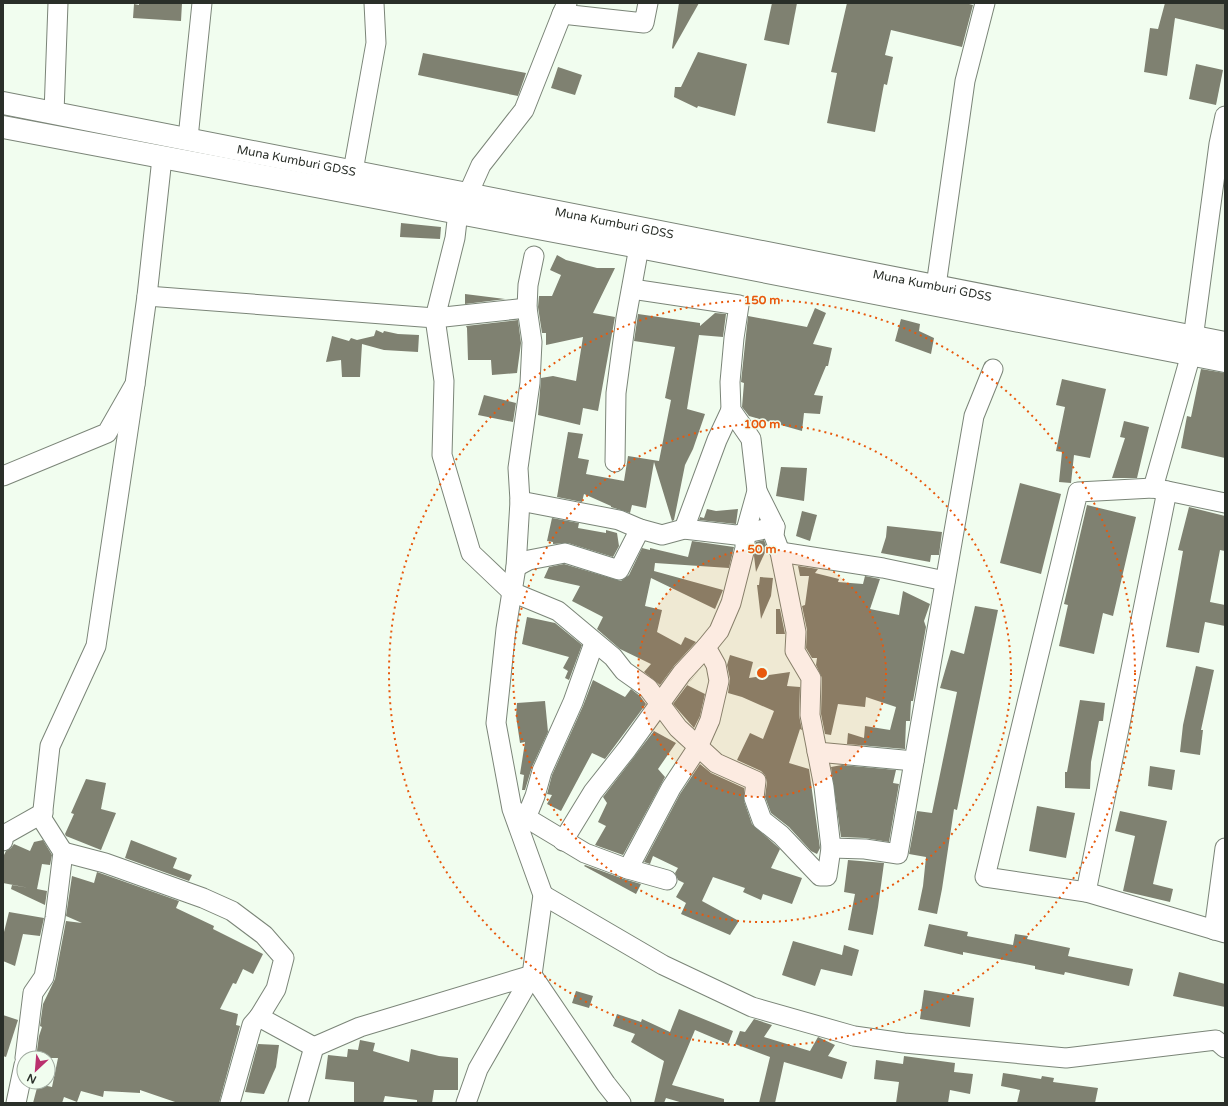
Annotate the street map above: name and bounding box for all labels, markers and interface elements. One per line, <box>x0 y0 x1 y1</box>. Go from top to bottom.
street label: Muna Kumburi GDSS <box>236 142 357 179</box>
street label: Muna Kumburi GDSS <box>554 205 675 242</box>
street label: Muna Kumburi GDSS <box>872 267 993 304</box>
text: 150 m <box>744 293 780 307</box>
text: 100 m <box>744 417 780 431</box>
text: 50 m <box>747 542 777 556</box>
centre of rings <box>755 666 769 680</box>
north arrow <box>16 1050 56 1090</box>
text: N <box>25 1071 39 1086</box>

